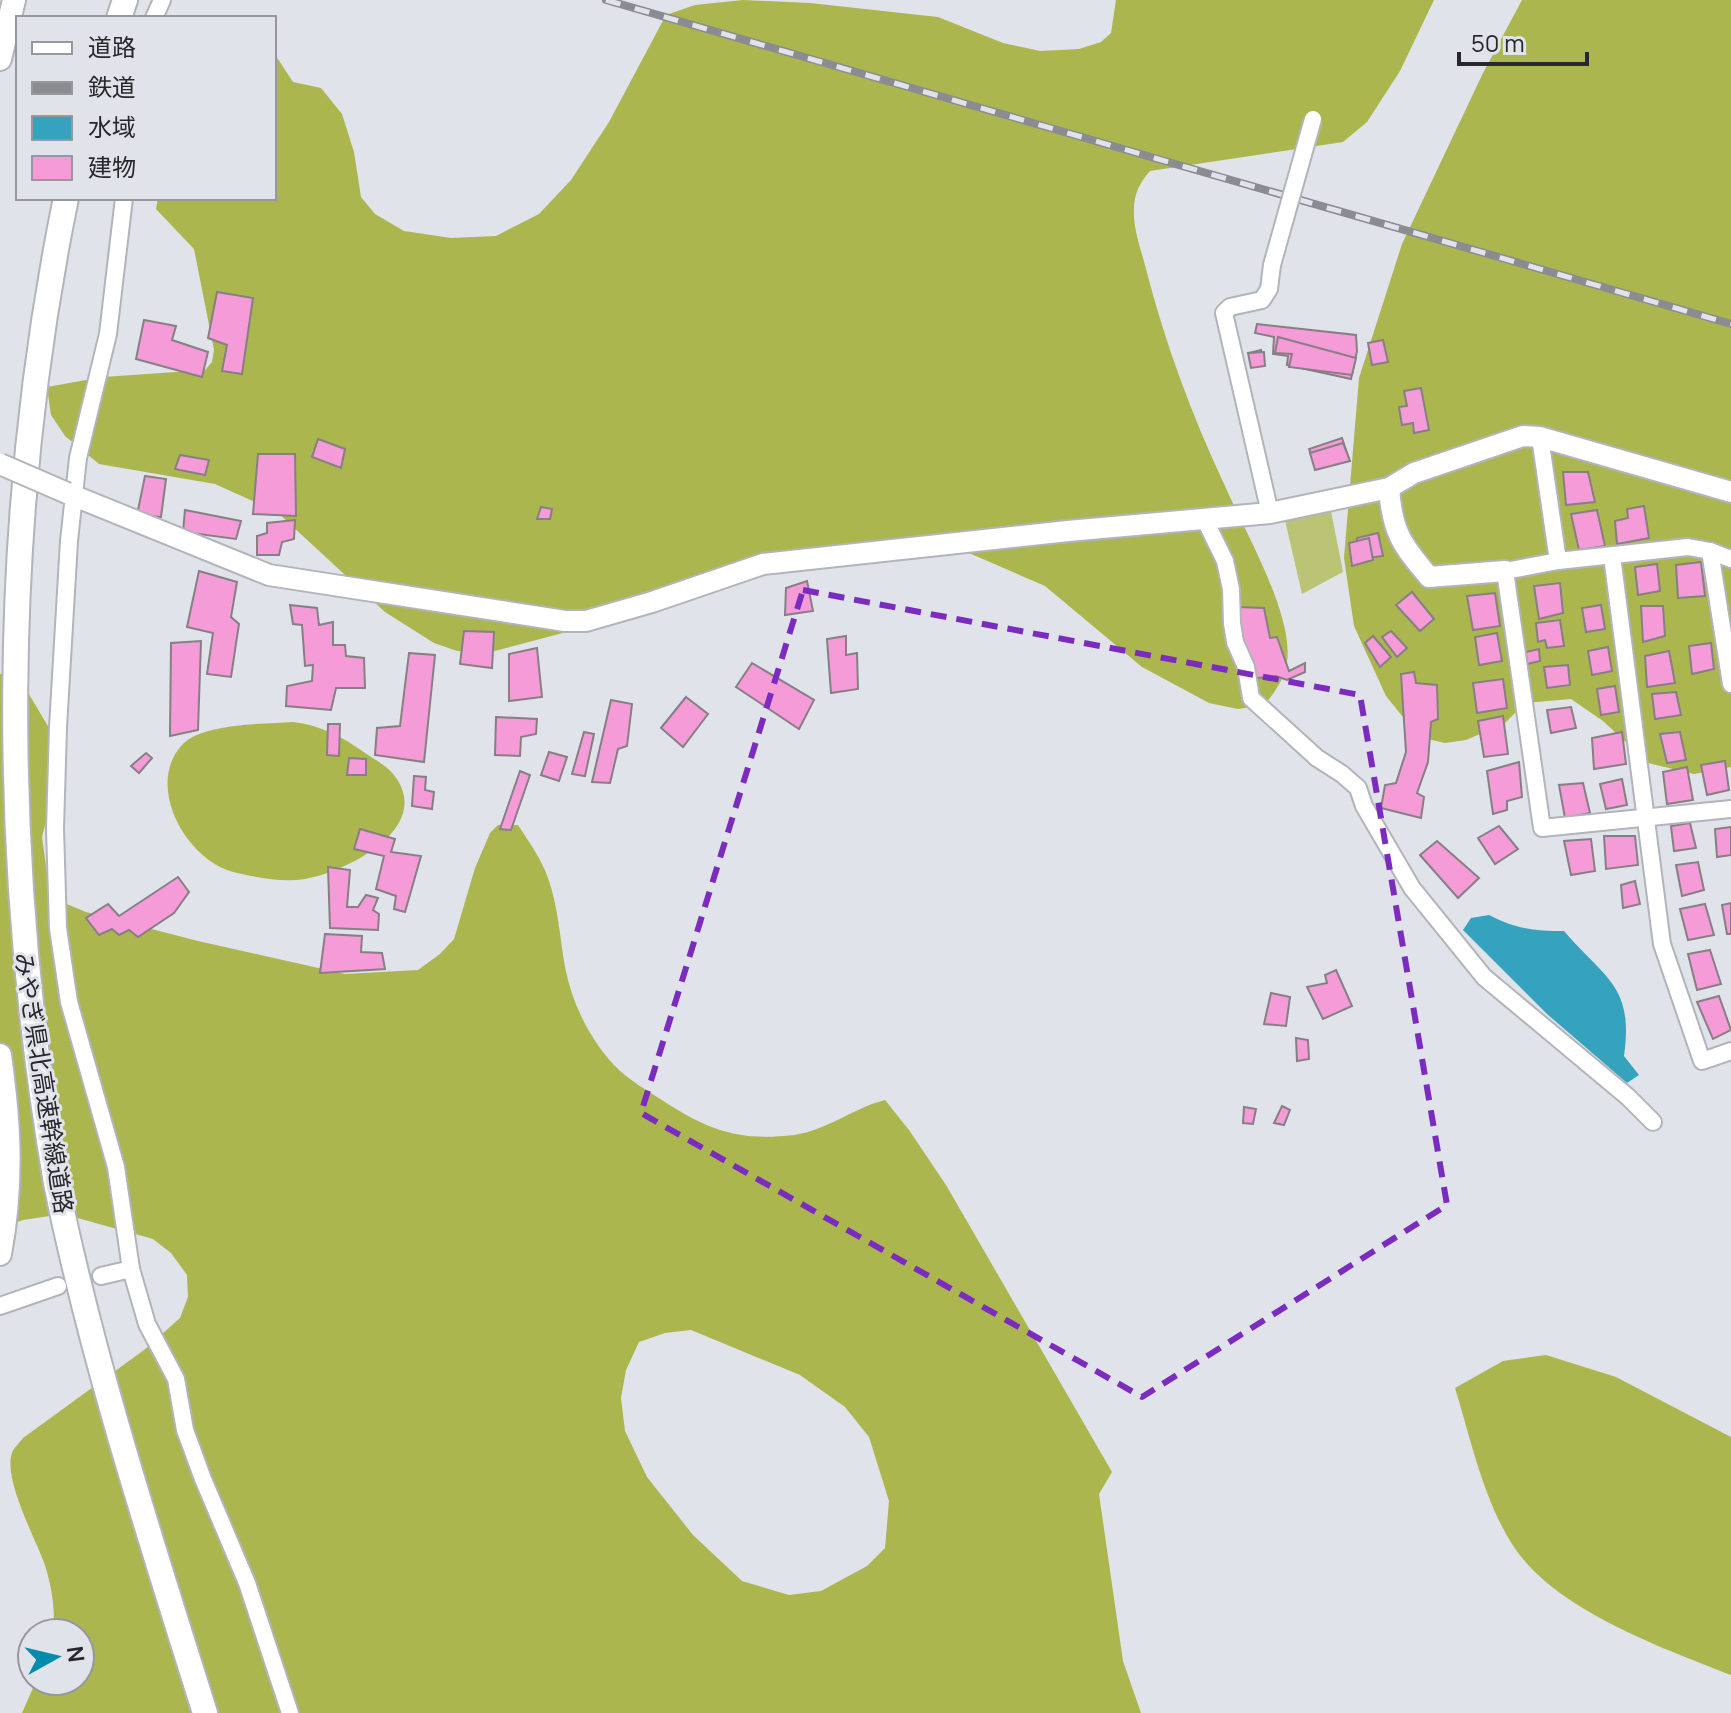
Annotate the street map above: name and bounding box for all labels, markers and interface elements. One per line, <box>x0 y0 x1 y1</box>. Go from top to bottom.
legend <box>16 16 276 200</box>
scale bar <box>1459 16 1587 66</box>
text: 50 m <box>1471 26 1525 59</box>
text: 道路 <box>88 30 136 63</box>
text: 鉄道 <box>88 70 136 103</box>
text: 水域 <box>88 110 136 143</box>
text: 建物 <box>88 150 136 183</box>
street label: みやぎ県北高速幹線道路 <box>8 950 81 1216</box>
north arrow <box>16 1617 96 1697</box>
text: N <box>60 1644 92 1664</box>

